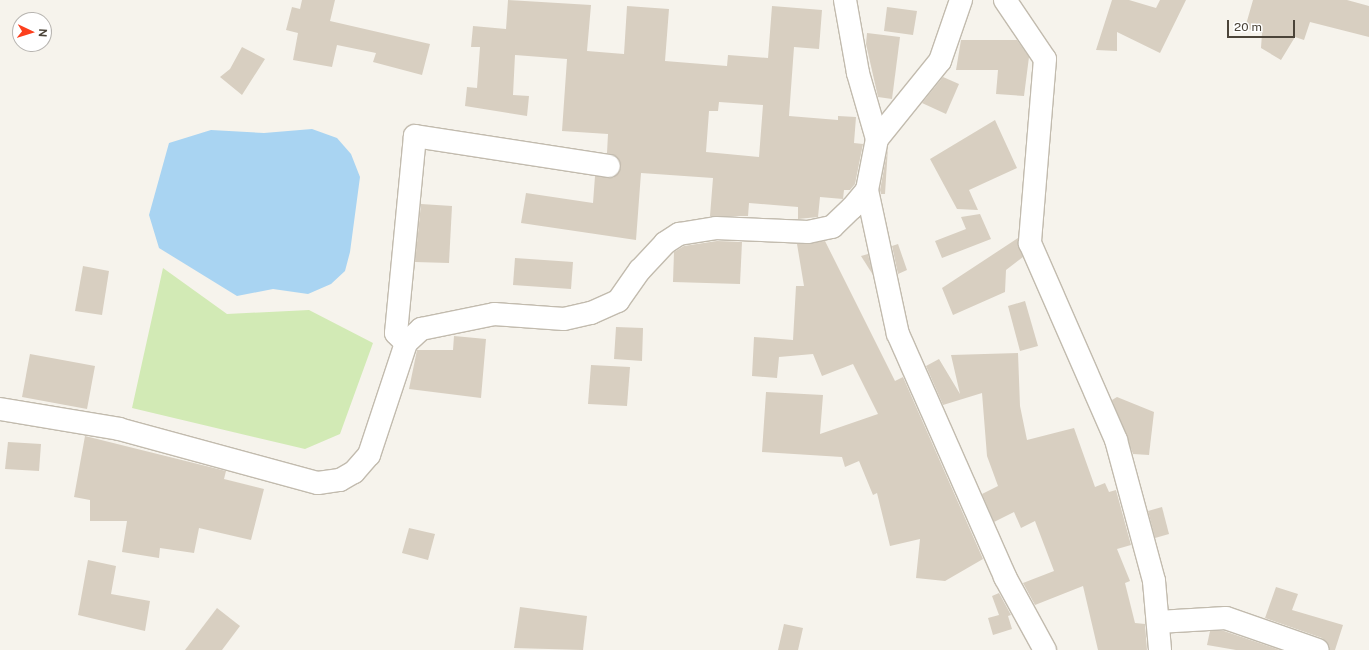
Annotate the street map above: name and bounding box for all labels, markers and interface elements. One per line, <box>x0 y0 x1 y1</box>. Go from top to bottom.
north arrow <box>12 12 52 52</box>
scale bar <box>1229 12 1297 38</box>
text: 20 m <box>1234 20 1262 34</box>
text: N <box>37 28 49 37</box>

